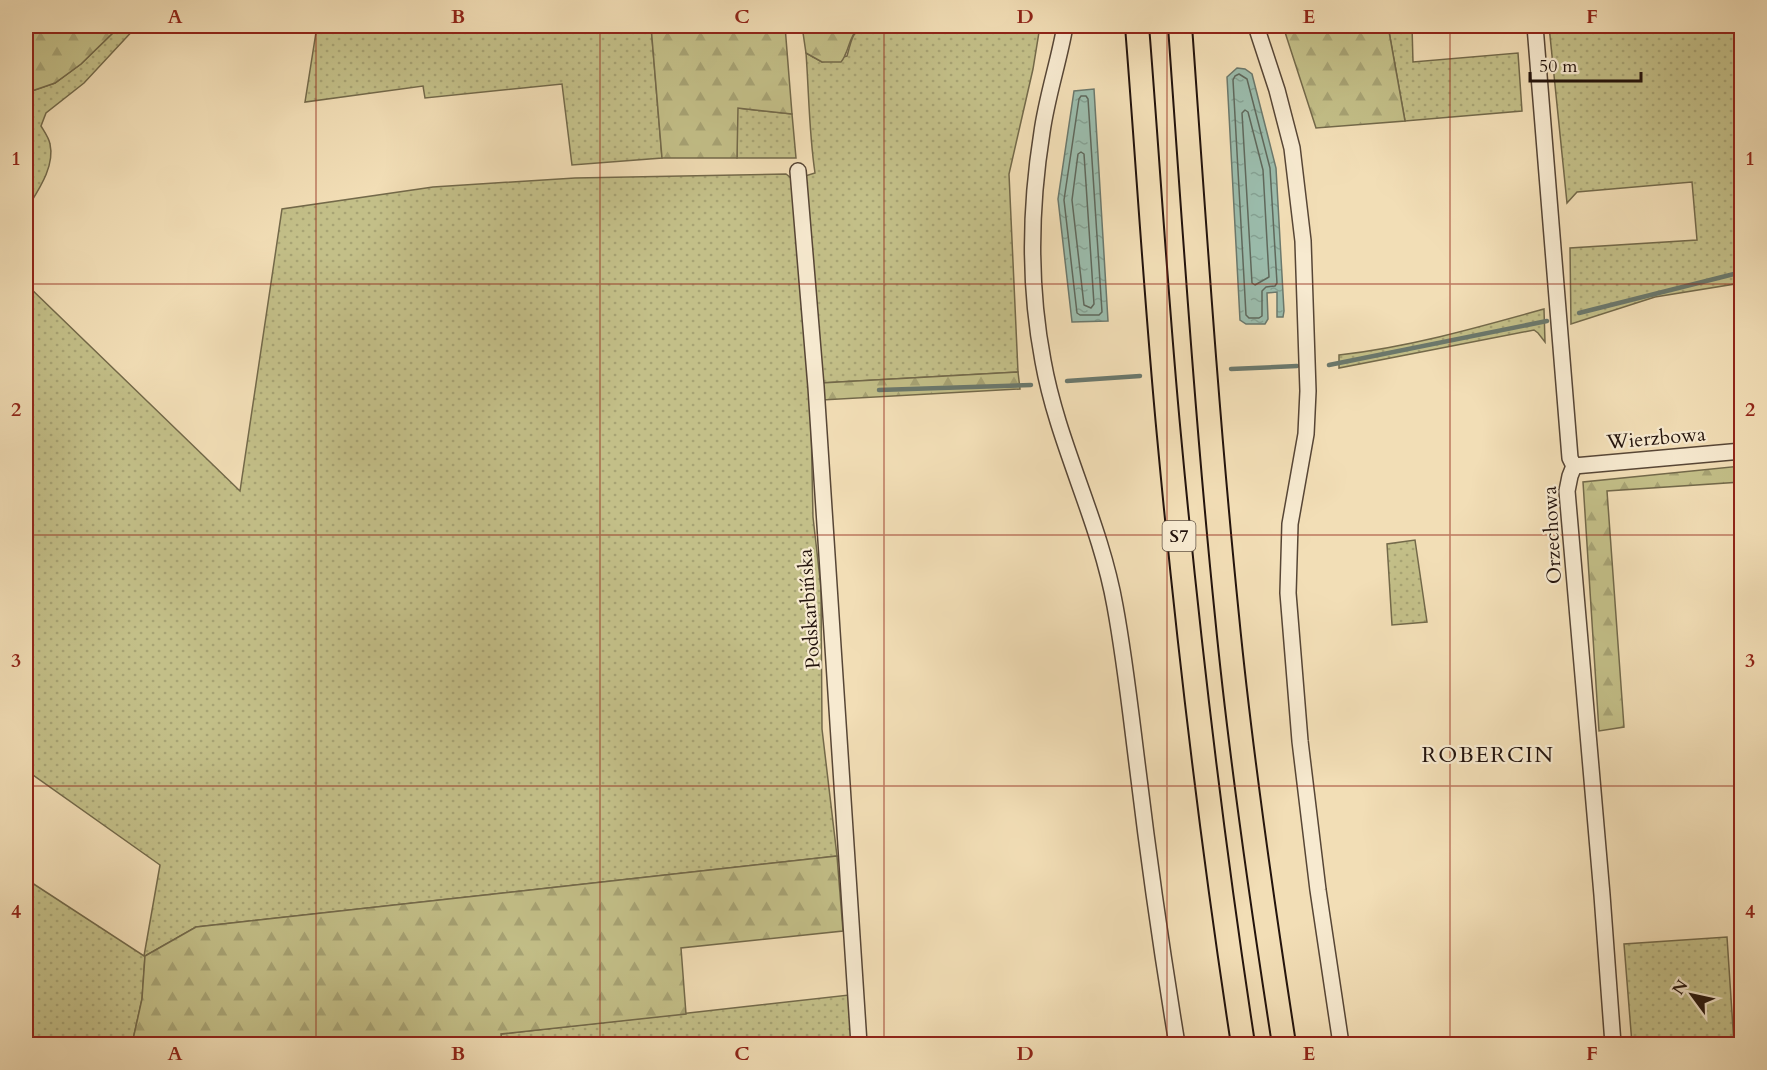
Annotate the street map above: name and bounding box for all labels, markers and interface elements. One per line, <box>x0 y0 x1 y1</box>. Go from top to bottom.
text: A <box>167 3 183 30</box>
text: B <box>451 3 465 30</box>
text: C <box>734 3 750 30</box>
text: D <box>1016 3 1034 30</box>
text: E <box>1303 3 1315 30</box>
text: F <box>1586 3 1598 30</box>
scale bar <box>1530 45 1641 83</box>
text: 50 m <box>1539 54 1578 79</box>
text: 1 <box>11 145 21 172</box>
text: 1 <box>1745 145 1755 172</box>
text: 2 <box>11 396 21 423</box>
text: 2 <box>1745 396 1755 423</box>
street label: Wierzbowa <box>1604 420 1707 456</box>
street label: Orzechowa <box>1536 485 1568 585</box>
road number: S7 <box>1162 521 1196 551</box>
street label: Podskarbińska <box>791 548 827 670</box>
text: 3 <box>11 647 21 674</box>
text: 3 <box>1745 647 1755 674</box>
district label: ROBERCIN <box>1421 740 1555 770</box>
text: 4 <box>11 898 21 925</box>
text: 4 <box>1745 898 1755 925</box>
north arrow <box>1662 965 1722 1025</box>
text: N <box>1667 975 1693 999</box>
text: A <box>167 1040 183 1067</box>
text: B <box>451 1040 465 1067</box>
text: C <box>734 1040 750 1067</box>
text: D <box>1016 1040 1034 1067</box>
text: E <box>1303 1040 1315 1067</box>
text: F <box>1586 1040 1598 1067</box>

